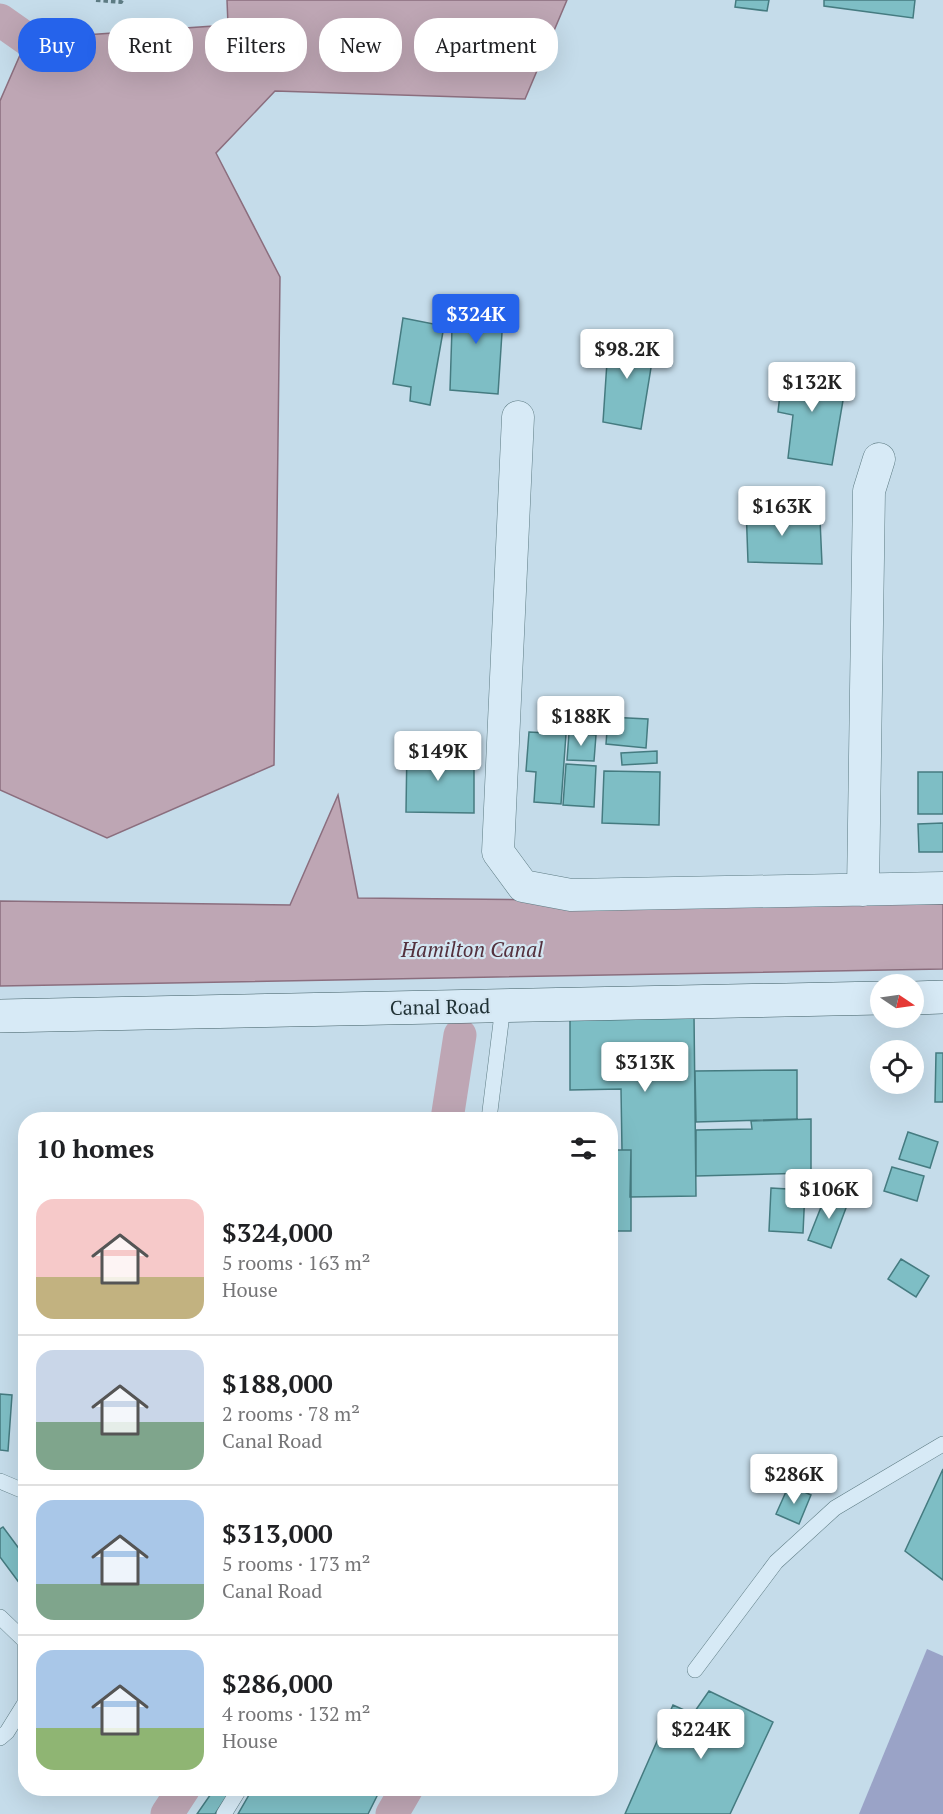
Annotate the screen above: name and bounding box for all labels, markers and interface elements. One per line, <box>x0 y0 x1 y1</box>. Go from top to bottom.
chip: Buy <box>18 18 96 72</box>
chip: Rent <box>108 18 193 72</box>
chip: Filters <box>205 18 307 72</box>
chip: New <box>319 18 402 72</box>
chip: Apartment <box>414 18 558 72</box>
pin: $324K <box>434 294 518 345</box>
text: $324K <box>446 300 506 327</box>
pin: $98.2K <box>578 329 676 380</box>
text: $98.2K <box>594 335 660 362</box>
pin: $132K <box>770 362 854 413</box>
text: $132K <box>782 368 842 395</box>
pin: $163K <box>740 486 824 537</box>
text: $163K <box>752 492 812 519</box>
pin: $188K <box>539 696 623 747</box>
text: $188K <box>551 702 611 729</box>
pin: $149K <box>396 731 480 782</box>
text: $149K <box>408 737 468 764</box>
water label: Hamilton Canal <box>400 935 543 963</box>
north arrow <box>870 974 924 1028</box>
map controls <box>870 974 924 1094</box>
street label: Canal Road <box>390 992 490 1021</box>
button: locate <box>870 1040 924 1094</box>
pin: $313K <box>603 1042 687 1093</box>
text: $313K <box>615 1048 675 1075</box>
text: 10 homes <box>36 1131 154 1165</box>
icon: filters <box>567 1132 600 1165</box>
pin: $106K <box>787 1169 871 1220</box>
text: $106K <box>799 1175 859 1202</box>
text: $324,000 <box>222 1215 333 1249</box>
icon: home <box>84 1223 156 1295</box>
text: 5 rooms · 163 m² <box>222 1249 370 1276</box>
text: House <box>222 1276 278 1303</box>
text: $188,000 <box>222 1366 333 1400</box>
icon: home <box>84 1374 156 1446</box>
text: 2 rooms · 78 m² <box>222 1400 360 1427</box>
text: Canal Road <box>222 1427 322 1454</box>
pin: $286K <box>752 1454 836 1505</box>
text: $286K <box>764 1460 824 1487</box>
text: $313,000 <box>222 1516 333 1550</box>
icon: home <box>84 1524 156 1596</box>
text: 5 rooms · 173 m² <box>222 1550 370 1577</box>
text: Canal Road <box>222 1577 322 1604</box>
text: $286,000 <box>222 1666 333 1700</box>
icon: home <box>84 1674 156 1746</box>
text: 4 rooms · 132 m² <box>222 1700 370 1727</box>
pin: $224K <box>659 1709 743 1760</box>
text: $224K <box>671 1715 731 1742</box>
text: House <box>222 1727 278 1754</box>

